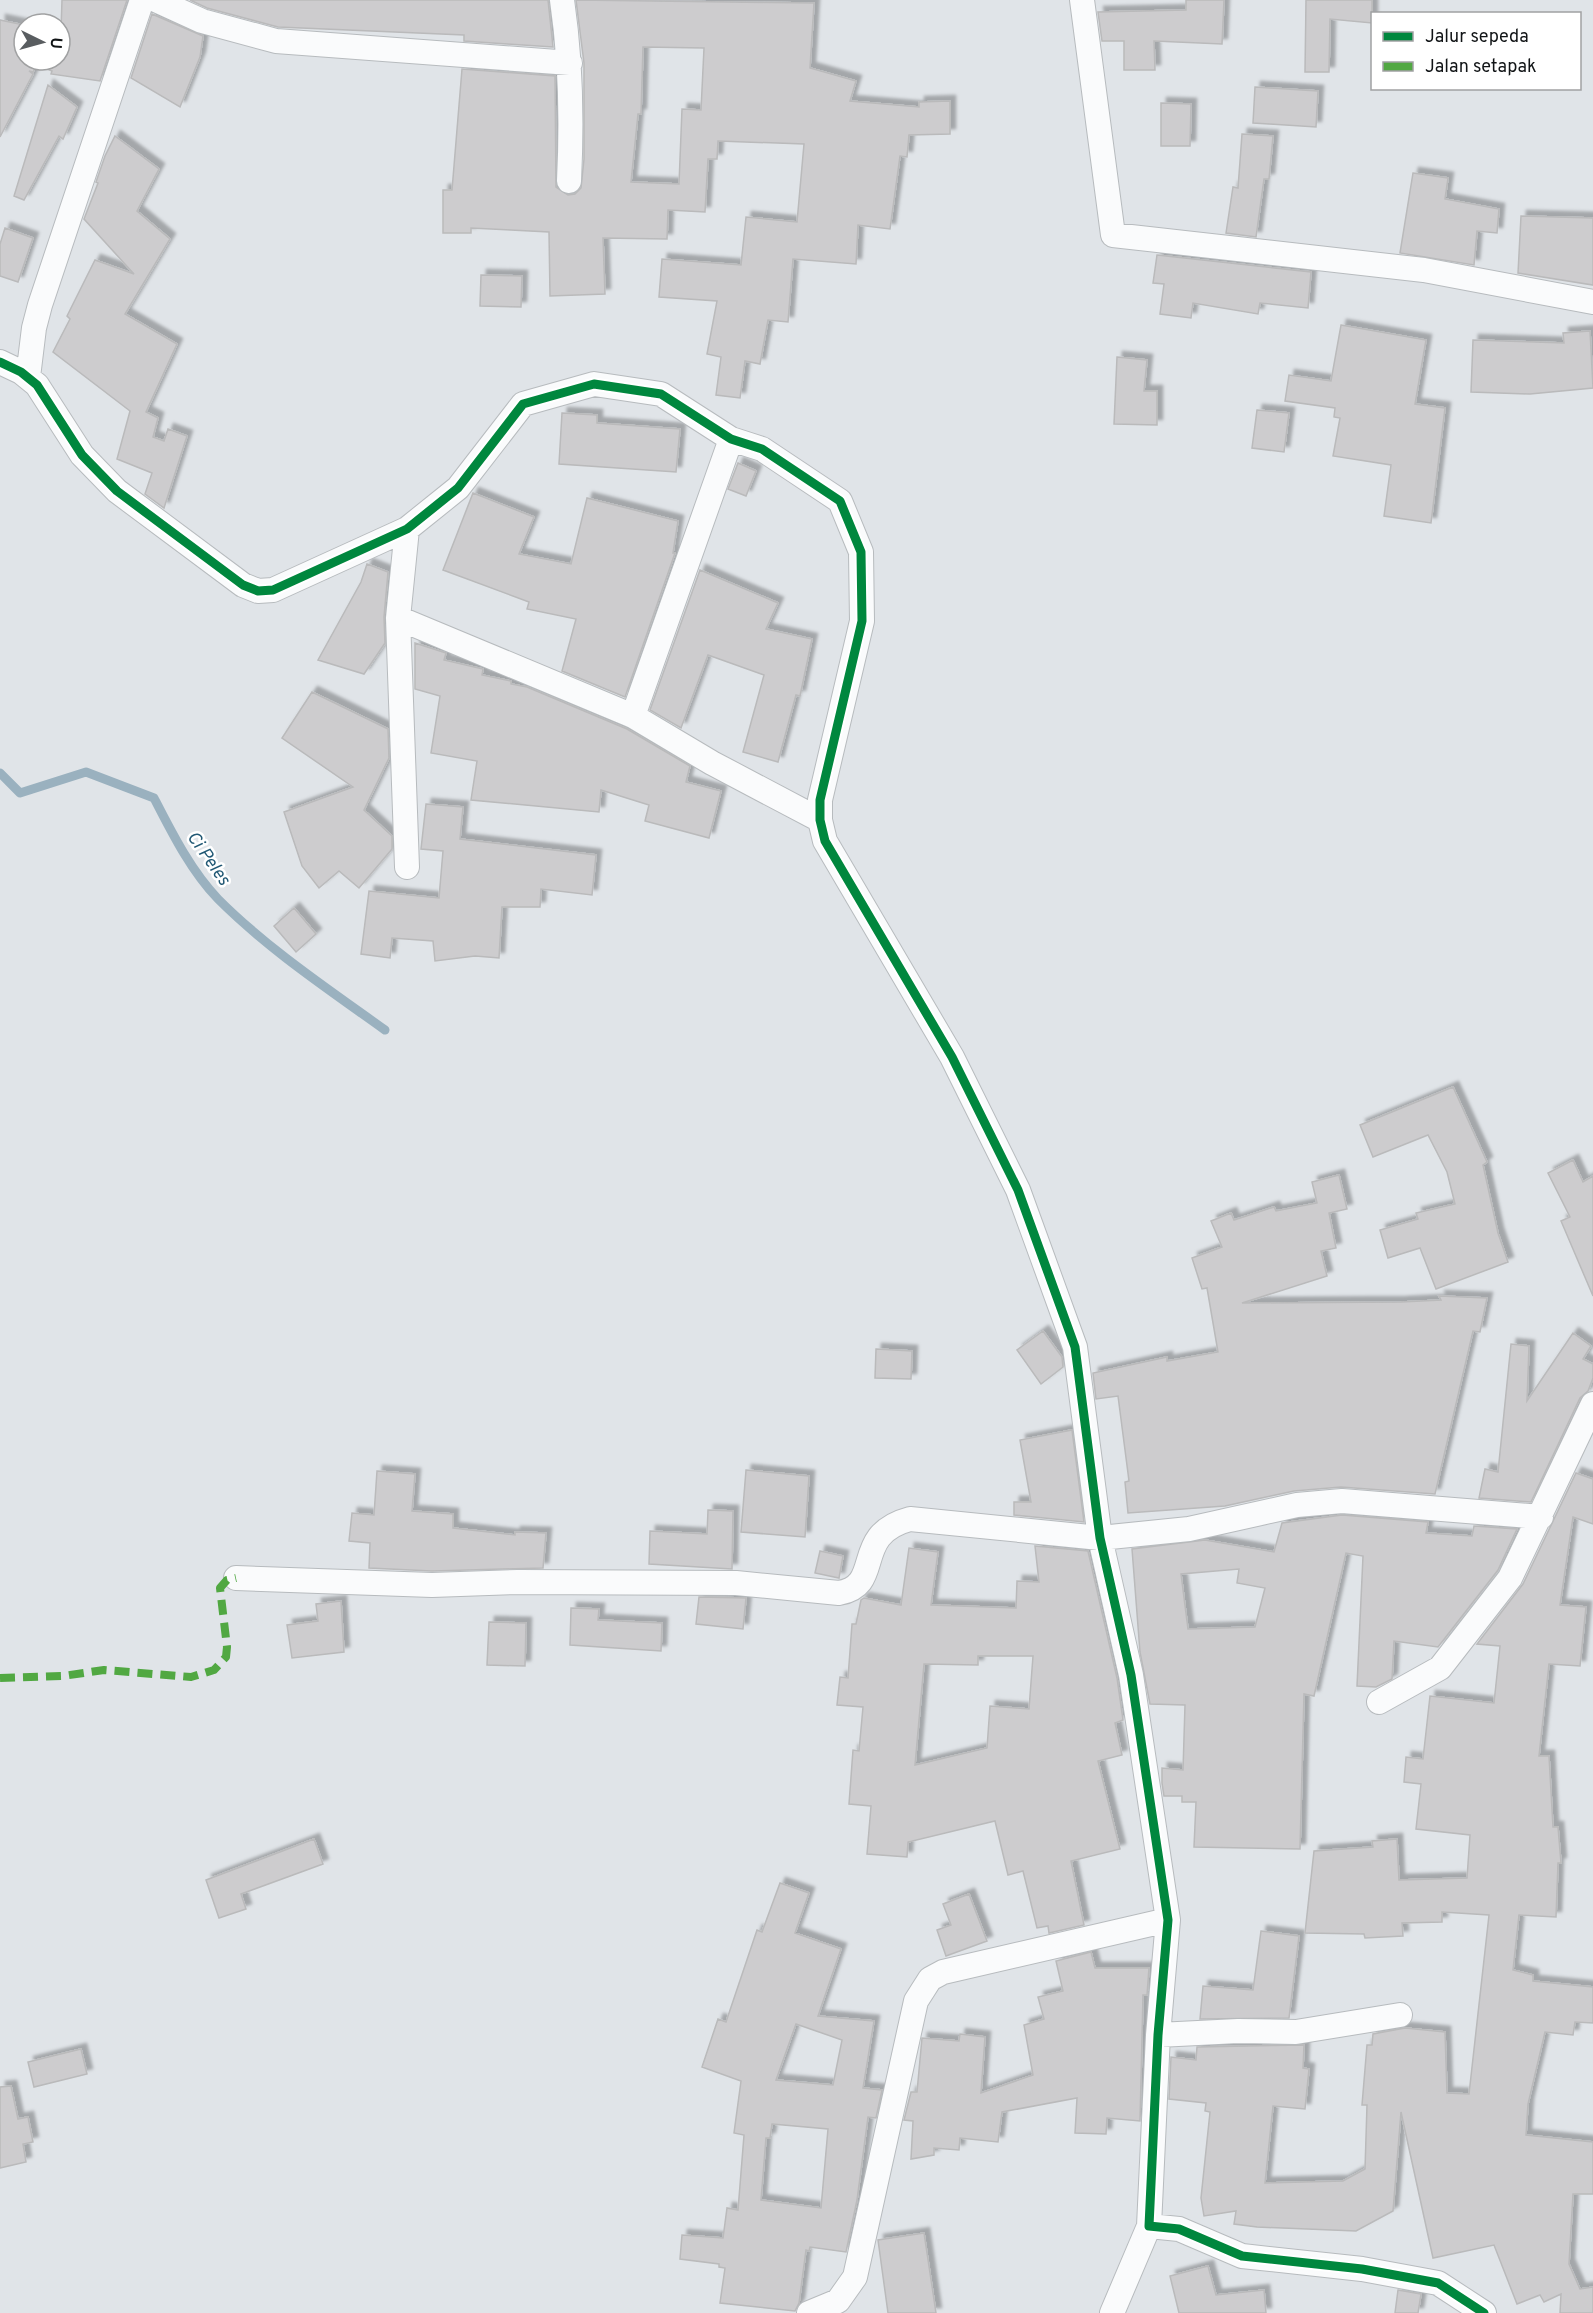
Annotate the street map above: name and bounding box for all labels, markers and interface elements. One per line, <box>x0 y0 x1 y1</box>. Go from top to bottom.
north arrow <box>12 12 72 72</box>
legend <box>1371 12 1581 90</box>
text: Jalur sepeda <box>1425 26 1529 49</box>
text: U <box>44 37 65 50</box>
text: Jalan setapak <box>1425 56 1537 79</box>
water label: Ci Peles <box>181 827 235 891</box>

